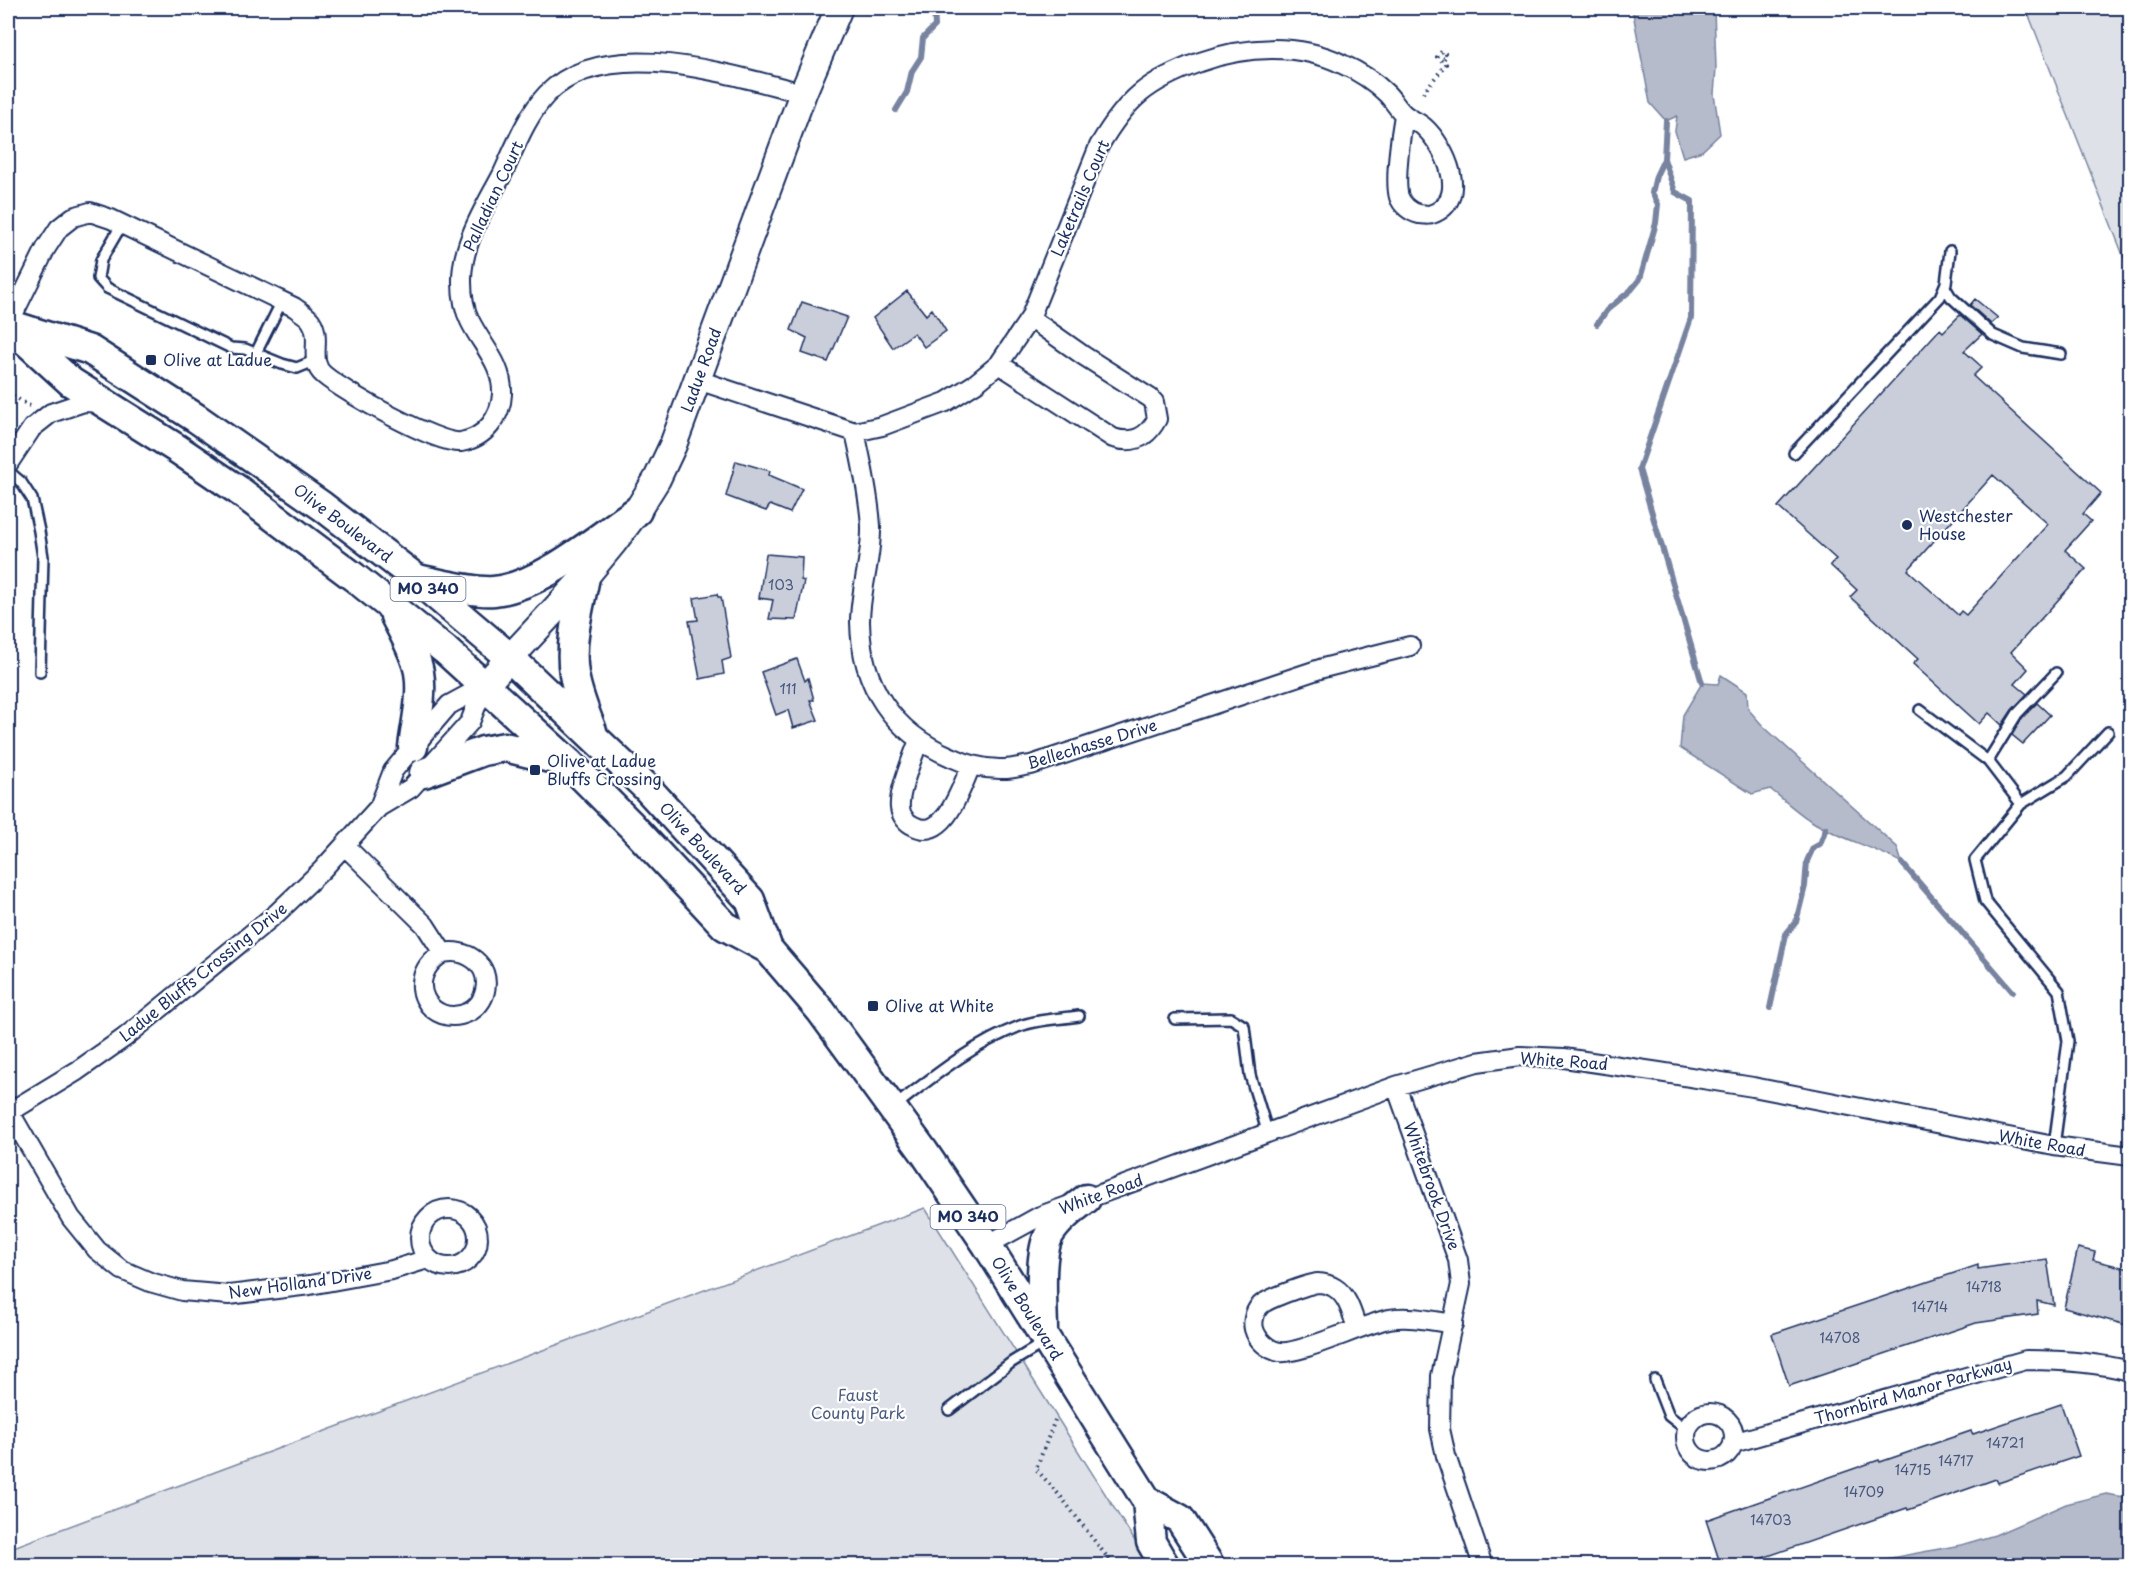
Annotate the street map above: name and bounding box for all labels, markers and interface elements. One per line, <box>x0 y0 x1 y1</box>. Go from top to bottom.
street label: Laketrails Court <box>1044 135 1115 260</box>
street label: Palladian Court <box>456 136 528 255</box>
street label: Ladue Road <box>674 324 726 415</box>
place label: Olive at Ladue <box>163 347 272 371</box>
marker: Olive at Ladue <box>144 353 158 367</box>
street label: Olive Boulevard <box>289 477 398 568</box>
place label: Westchester House <box>1919 503 2013 545</box>
marker: Westchester House <box>1900 518 1914 532</box>
house number: 103 <box>768 574 794 595</box>
road number: MO 340 <box>390 577 466 601</box>
house number: 111 <box>779 678 797 699</box>
street label: Bellechasse Drive <box>1024 712 1160 774</box>
place label: Olive at Ladue Bluffs Crossing <box>547 748 662 790</box>
marker: Olive at Ladue Bluffs Crossing <box>528 763 542 777</box>
street label: Olive Boulevard <box>655 796 753 899</box>
street label: Ladue Bluffs Crossing Drive <box>113 896 291 1047</box>
place label: Olive at White <box>885 993 994 1017</box>
marker: Olive at White <box>866 999 880 1013</box>
street label: White Road <box>1519 1045 1609 1075</box>
street label: Whitebrook Drive <box>1399 1118 1467 1253</box>
street label: White Road <box>1997 1123 2088 1161</box>
street label: White Road <box>1055 1167 1146 1219</box>
road number: MO 340 <box>930 1205 1006 1229</box>
street label: Olive Boulevard <box>986 1251 1070 1364</box>
street label: New Holland Drive <box>227 1260 373 1304</box>
house number: 14718 <box>1966 1276 2002 1297</box>
house number: 14714 <box>1912 1296 1948 1317</box>
house number: 14708 <box>1820 1327 1860 1348</box>
street label: Thornbird Manor Parkway <box>1811 1350 2014 1430</box>
park label: Faust County Park <box>811 1382 906 1424</box>
house number: 14721 <box>1986 1432 2024 1453</box>
house number: 14717 <box>1938 1450 1974 1471</box>
house number: 14715 <box>1895 1459 1931 1480</box>
house number: 14709 <box>1844 1481 1884 1502</box>
house number: 14703 <box>1750 1509 1792 1530</box>

